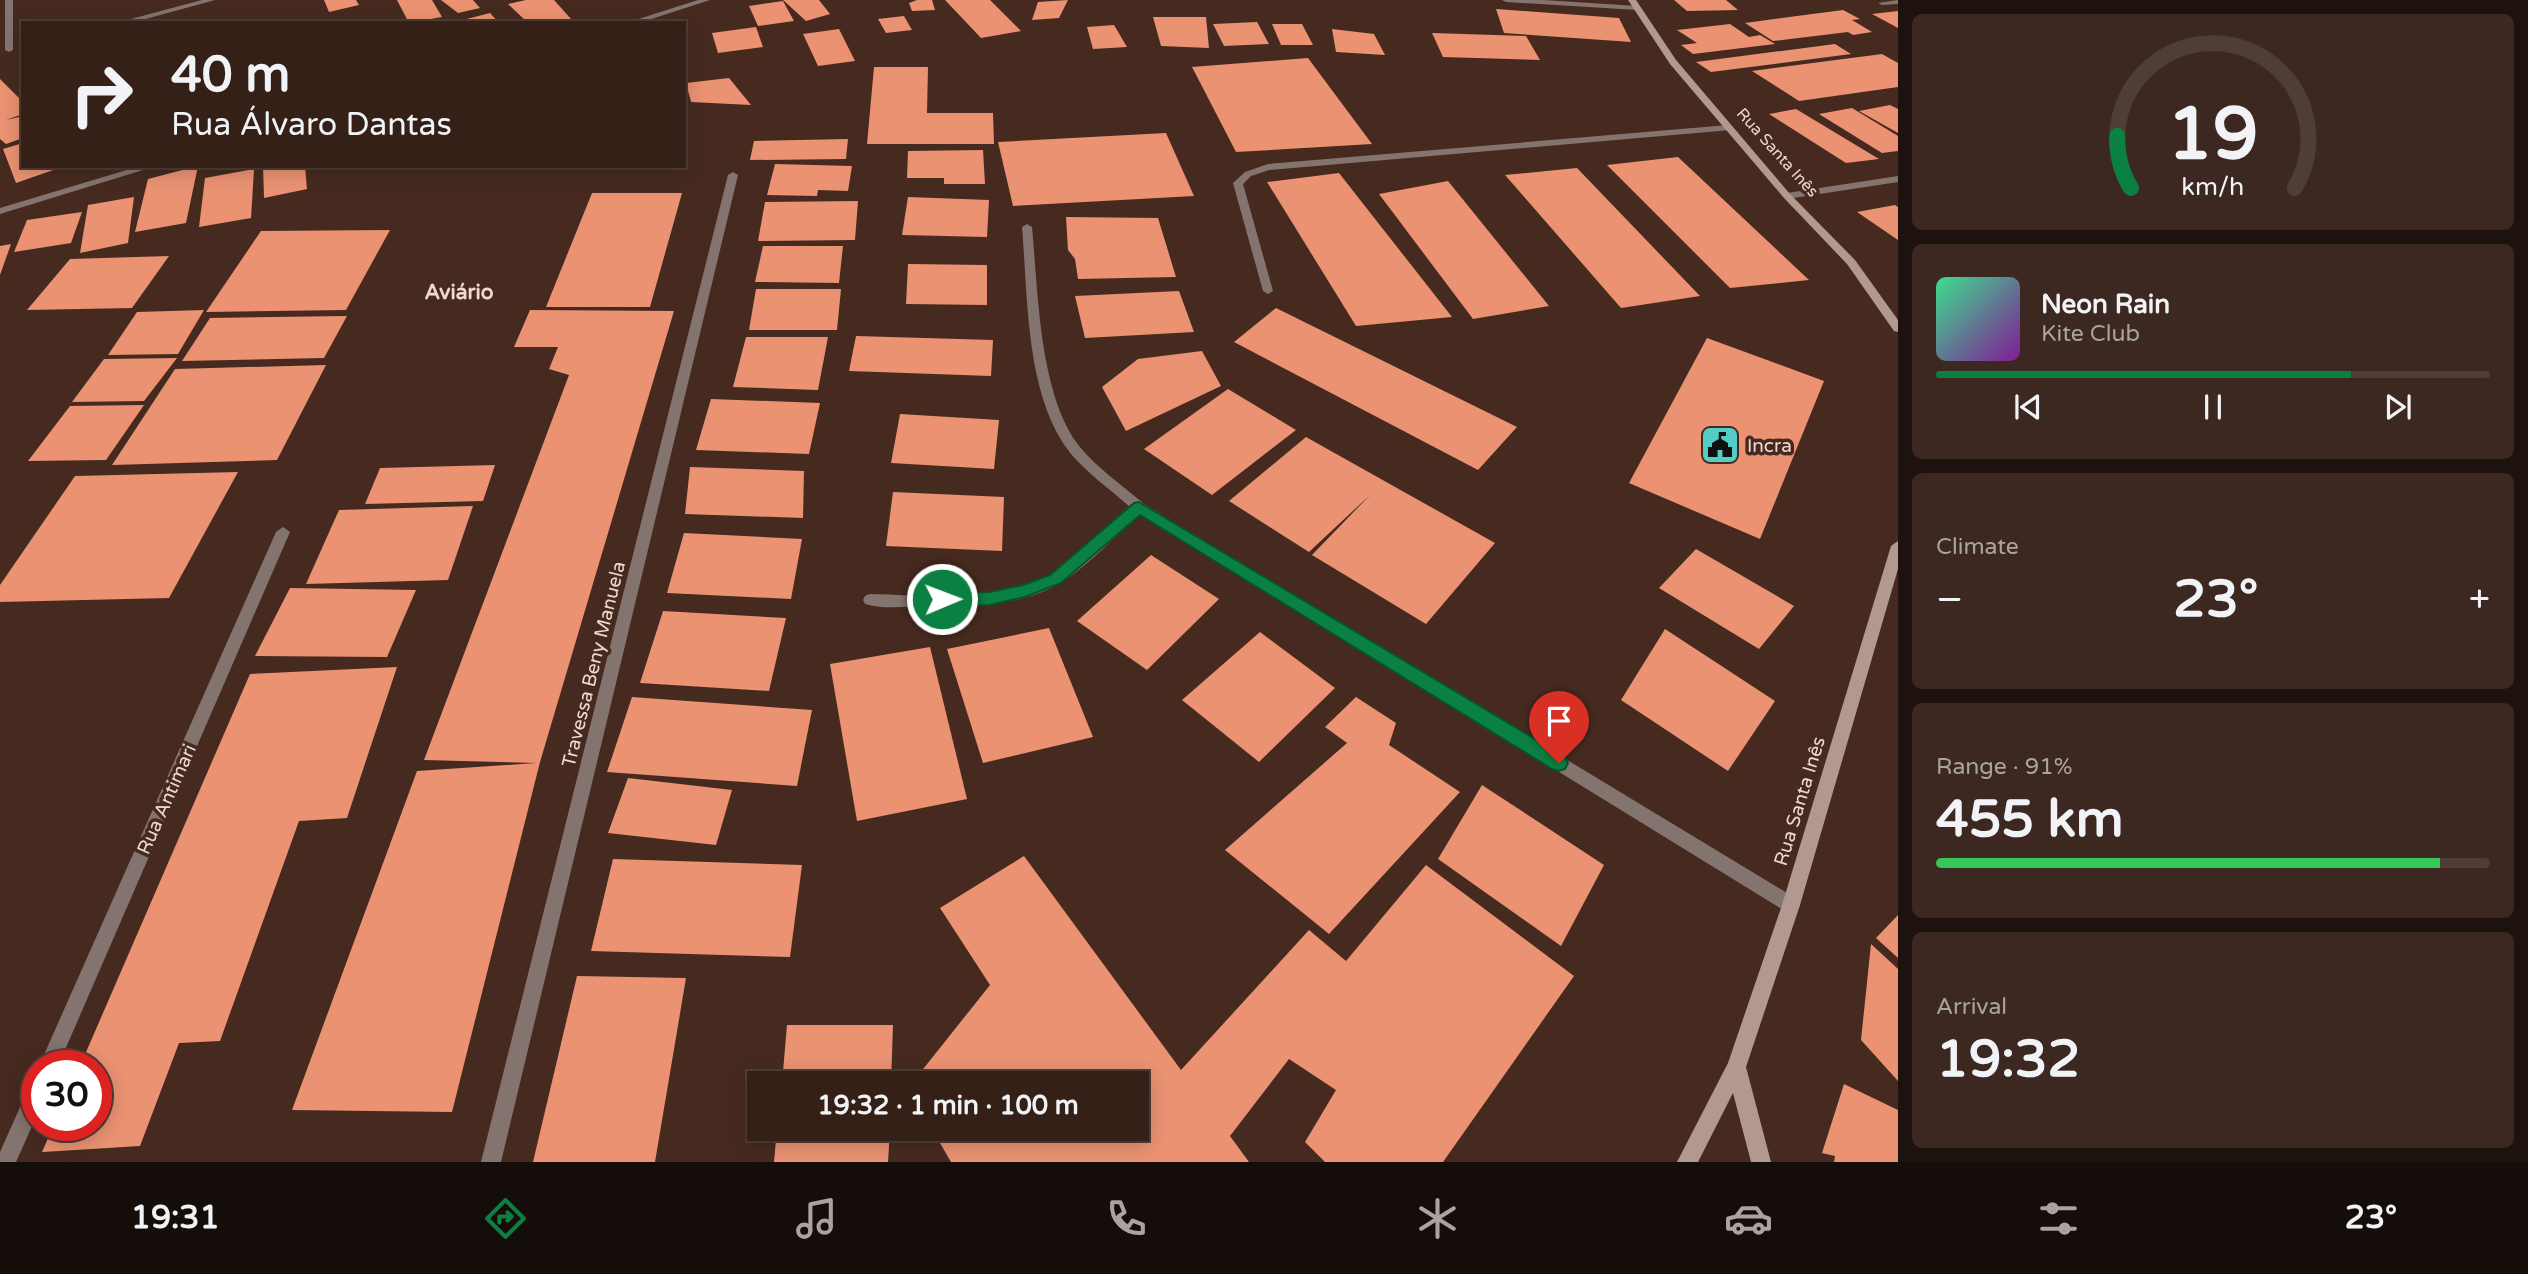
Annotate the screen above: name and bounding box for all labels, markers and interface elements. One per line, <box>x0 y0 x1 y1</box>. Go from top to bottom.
text: 40 m <box>171 46 290 105</box>
icon: right <box>56 49 147 140</box>
text: 19 <box>2167 91 2259 179</box>
street label: Rua Santa Inês <box>1732 104 1822 201</box>
text: Rua Álvaro Dantas <box>171 106 452 144</box>
text: km/h <box>2182 172 2244 202</box>
district label: Aviário <box>424 280 494 305</box>
text: Neon Rain <box>2041 289 2170 320</box>
text: Kite Club <box>2041 320 2140 348</box>
icon: previous <box>2009 388 2047 426</box>
icon: pause <box>2194 388 2232 426</box>
icon: next <box>2379 388 2417 426</box>
public building icon: Incra <box>1699 424 1741 466</box>
place label: Incra <box>1747 435 1792 457</box>
text: Climate <box>1936 533 2019 561</box>
street label: Travessa Beny Manuela <box>558 559 630 769</box>
position arrow <box>905 562 979 636</box>
text: 23° <box>2173 568 2258 631</box>
text: − <box>1936 577 1963 623</box>
text: + <box>2469 577 2490 623</box>
pin <box>1529 691 1589 763</box>
icon: arrive <box>1540 702 1578 740</box>
street label: Rua Santa Inês <box>1770 734 1830 869</box>
street label: Rua Antimari <box>133 741 201 858</box>
text: Range · 91% <box>1936 753 2072 781</box>
text: 455 km <box>1936 788 2124 851</box>
text: Arrival <box>1936 993 2007 1021</box>
text: 19:32 <box>1936 1028 2080 1091</box>
speed limit sign: 30 <box>21 1050 112 1141</box>
text: 19:32 · 1 min · 100 m <box>817 1090 1079 1121</box>
icon: directions <box>481 1194 530 1243</box>
icon: music <box>792 1194 841 1243</box>
icon: phone <box>1102 1194 1151 1243</box>
icon: climate <box>1413 1194 1462 1243</box>
icon: car <box>1724 1194 1773 1243</box>
icon: filters <box>2034 1194 2083 1243</box>
text: 19:31 <box>131 1199 220 1237</box>
text: 23° <box>2345 1199 2397 1237</box>

